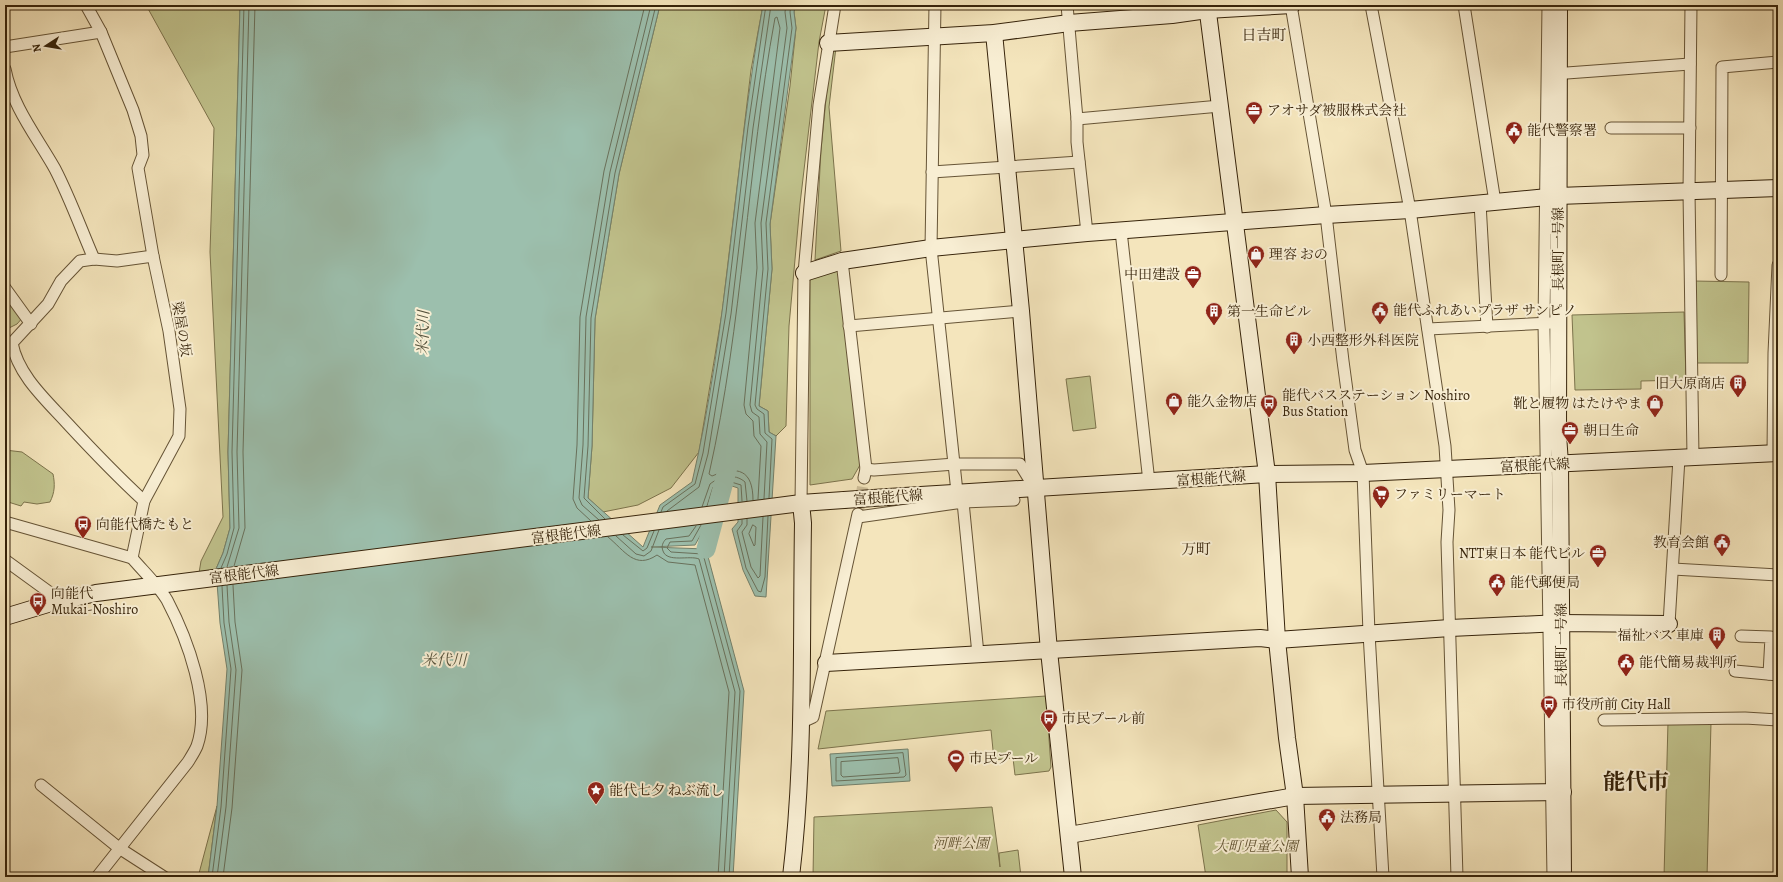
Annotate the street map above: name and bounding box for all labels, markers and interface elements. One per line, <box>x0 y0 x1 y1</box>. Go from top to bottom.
district label: 日吉町 <box>1241 25 1287 45</box>
north arrow <box>26 26 66 66</box>
text: N <box>29 42 45 53</box>
office icon: アオサダ被服株式会社 <box>1244 100 1264 125</box>
place label: アオサダ被服株式会社 <box>1267 101 1406 120</box>
public building icon: 能代警察署 <box>1504 120 1524 145</box>
place label: 能代警察署 <box>1527 121 1597 140</box>
street label: 長根町一号線 <box>1549 207 1568 291</box>
shop icon: 理容 おの <box>1246 244 1266 269</box>
place label: 理容 おの <box>1269 245 1328 264</box>
office icon: 中田建設 <box>1183 264 1203 289</box>
place label: 中田建設 <box>1124 265 1180 284</box>
street label: 梁屋の坂 <box>167 300 196 358</box>
public building icon: 能代ふれあいプラザ サンピノ <box>1370 300 1390 325</box>
building icon: 第一生命ビル <box>1204 301 1224 326</box>
place label: 能代ふれあいプラザ サンピノ <box>1393 301 1577 320</box>
place label: 第一生命ビル <box>1227 302 1311 321</box>
water label: 米代川 <box>413 308 433 356</box>
building icon: 小西整形外科医院 <box>1284 330 1304 355</box>
place label: 小西整形外科医院 <box>1307 331 1419 350</box>
building icon: 旧大原商店 <box>1728 373 1748 398</box>
place label: 旧大原商店 <box>1655 374 1725 393</box>
place label: 能代バスステーション Noshiro Bus Station <box>1282 386 1470 421</box>
shop icon: 能久金物店 <box>1164 391 1184 416</box>
place label: 能久金物店 <box>1187 392 1257 411</box>
bus stop icon: 能代バスステーション Noshiro Bus Station <box>1259 393 1279 418</box>
shop icon: 靴と履物 はたけやま <box>1645 393 1665 418</box>
place label: 靴と履物 はたけやま <box>1513 394 1642 413</box>
office icon: 朝日生命 <box>1560 420 1580 445</box>
place label: 朝日生命 <box>1583 421 1639 440</box>
street label: 富根能代線 <box>1500 454 1570 477</box>
street label: 富根能代線 <box>1175 467 1247 490</box>
supermarket icon: ファミリーマート <box>1371 484 1391 509</box>
place label: ファミリーマート <box>1394 485 1506 504</box>
street label: 富根能代線 <box>852 486 924 509</box>
bus stop icon: 向能代橋たもと <box>73 514 93 539</box>
place label: 向能代橋たもと <box>96 515 194 534</box>
street label: 富根能代線 <box>530 521 602 548</box>
public building icon: 教育会館 <box>1712 532 1732 557</box>
place label: 教育会館 <box>1653 533 1709 552</box>
district label: 万町 <box>1181 539 1211 559</box>
office icon: NTT東日本 能代ビル <box>1588 543 1608 568</box>
place label: NTT東日本 能代ビル <box>1459 544 1585 563</box>
street label: 富根能代線 <box>208 561 280 588</box>
public building icon: 能代郵便局 <box>1487 572 1507 597</box>
place label: 能代郵便局 <box>1510 573 1580 592</box>
place label: 向能代 Mukai-Noshiro <box>51 584 138 619</box>
bus stop icon: 向能代 Mukai-Noshiro <box>28 591 48 616</box>
street label: 長根町一号線 <box>1552 603 1571 687</box>
building icon: 福祉バス 車庫 <box>1707 625 1727 650</box>
place label: 福祉バス 車庫 <box>1617 626 1704 645</box>
water label: 米代川 <box>421 650 468 670</box>
public building icon: 能代簡易裁判所 <box>1616 652 1636 677</box>
place label: 能代簡易裁判所 <box>1639 653 1737 672</box>
bus stop icon: 市役所前 City Hall <box>1539 694 1559 719</box>
place label: 市役所前 City Hall <box>1562 695 1671 714</box>
bus stop icon: 市民プール前 <box>1039 708 1059 733</box>
place label: 市民プール前 <box>1062 709 1145 728</box>
sports icon: 市民プール <box>946 748 966 773</box>
place label: 市民プール <box>969 749 1038 768</box>
district label: 能代市 <box>1603 767 1669 797</box>
place icon: 能代七夕 ねぶ流し <box>586 780 606 805</box>
place label: 能代七夕 ねぶ流し <box>609 781 724 800</box>
public building icon: 法務局 <box>1317 807 1337 832</box>
place label: 法務局 <box>1340 808 1382 827</box>
park label: 河畔公園 <box>933 834 991 853</box>
park label: 大町児童公園 <box>1214 837 1300 856</box>

